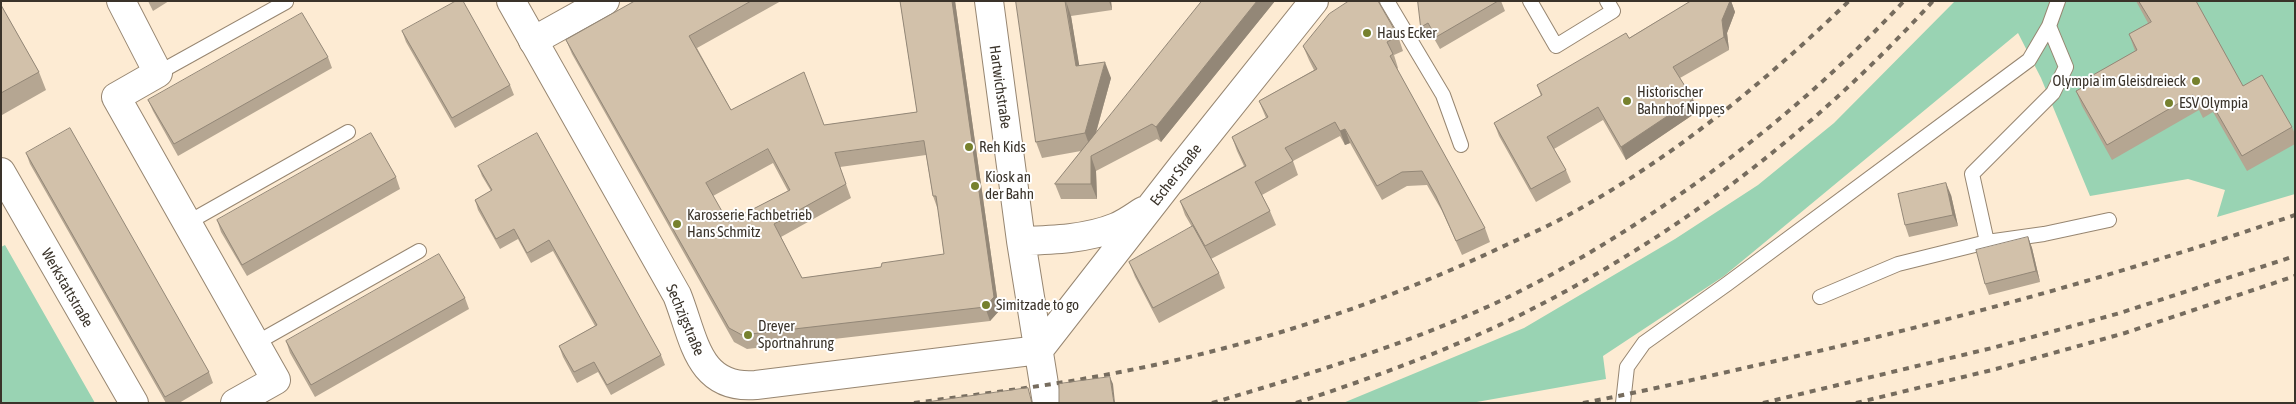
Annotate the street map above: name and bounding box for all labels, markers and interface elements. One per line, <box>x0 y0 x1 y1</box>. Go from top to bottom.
place label: Haus Ecker <box>1377 24 1437 42</box>
marker: Haus Ecker <box>1361 27 1373 39</box>
street label: Hartwichstraße <box>985 44 1015 130</box>
place label: Olympia im Gleisdreieck <box>2053 72 2186 90</box>
marker: Olympia im Gleisdreieck <box>2190 75 2202 87</box>
place label: Historischer Bahnhof Nippes <box>1637 83 1725 118</box>
place label: ESV Olympia <box>2179 94 2248 112</box>
marker: Historischer Bahnhof Nippes <box>1621 95 1633 107</box>
marker: ESV Olympia <box>2163 97 2175 109</box>
place label: Reh Kids <box>979 138 1026 156</box>
marker: Reh Kids <box>963 141 975 153</box>
street label: Escher Straße <box>1146 141 1206 209</box>
place label: Kiosk an der Bahn <box>985 168 1034 203</box>
marker: Kiosk an der Bahn <box>969 180 981 192</box>
place label: Karosserie Fachbetrieb Hans Schmitz <box>687 206 812 241</box>
marker: Karosserie Fachbetrieb Hans Schmitz <box>671 218 683 230</box>
street label: Werkstattstraße <box>37 245 97 331</box>
street label: Sechzigstraße <box>662 282 708 358</box>
place label: Simitzade to go <box>996 296 1079 314</box>
marker: Simitzade to go <box>980 299 992 311</box>
place label: Dreyer Sportnahrung <box>758 317 834 352</box>
marker: Dreyer Sportnahrung <box>742 329 754 341</box>

